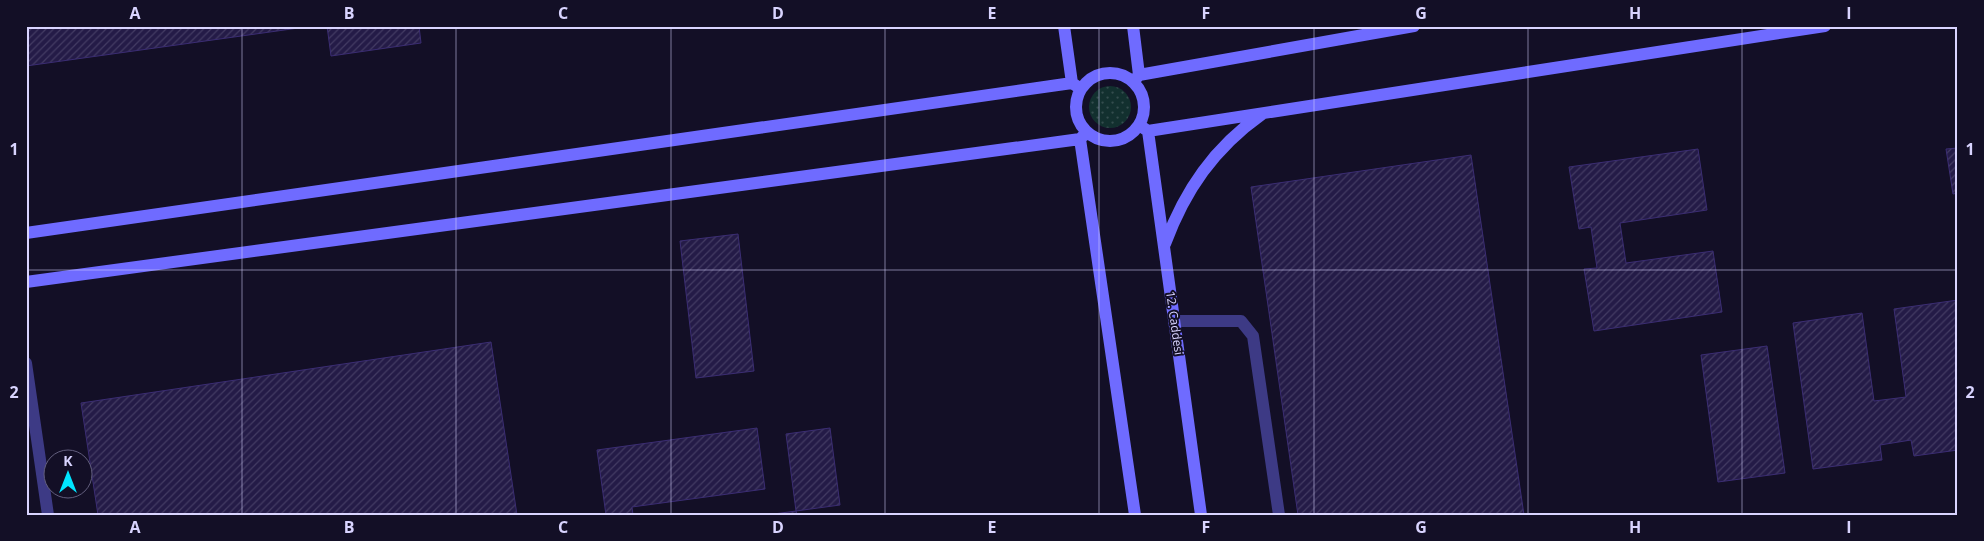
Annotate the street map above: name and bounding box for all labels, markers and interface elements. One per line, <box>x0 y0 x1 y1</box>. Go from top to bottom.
text: A <box>129 2 141 24</box>
text: B <box>344 2 354 24</box>
text: C <box>558 2 568 24</box>
text: D <box>772 2 784 24</box>
text: E <box>988 2 997 24</box>
text: F <box>1202 2 1210 24</box>
text: G <box>1415 2 1427 24</box>
text: H <box>1629 2 1641 24</box>
text: I <box>1846 2 1852 24</box>
text: 1 <box>9 138 19 160</box>
text: 1 <box>1965 138 1975 160</box>
street label: 12. Caddesi <box>1162 290 1188 356</box>
text: 2 <box>9 381 19 403</box>
text: 2 <box>1965 381 1975 403</box>
north arrow <box>42 448 92 498</box>
text: K <box>63 451 73 470</box>
text: A <box>129 516 141 538</box>
text: B <box>344 516 354 538</box>
text: C <box>558 516 568 538</box>
text: D <box>772 516 784 538</box>
text: E <box>988 516 997 538</box>
text: F <box>1202 516 1210 538</box>
text: G <box>1415 516 1427 538</box>
text: H <box>1629 516 1641 538</box>
text: I <box>1846 516 1852 538</box>

